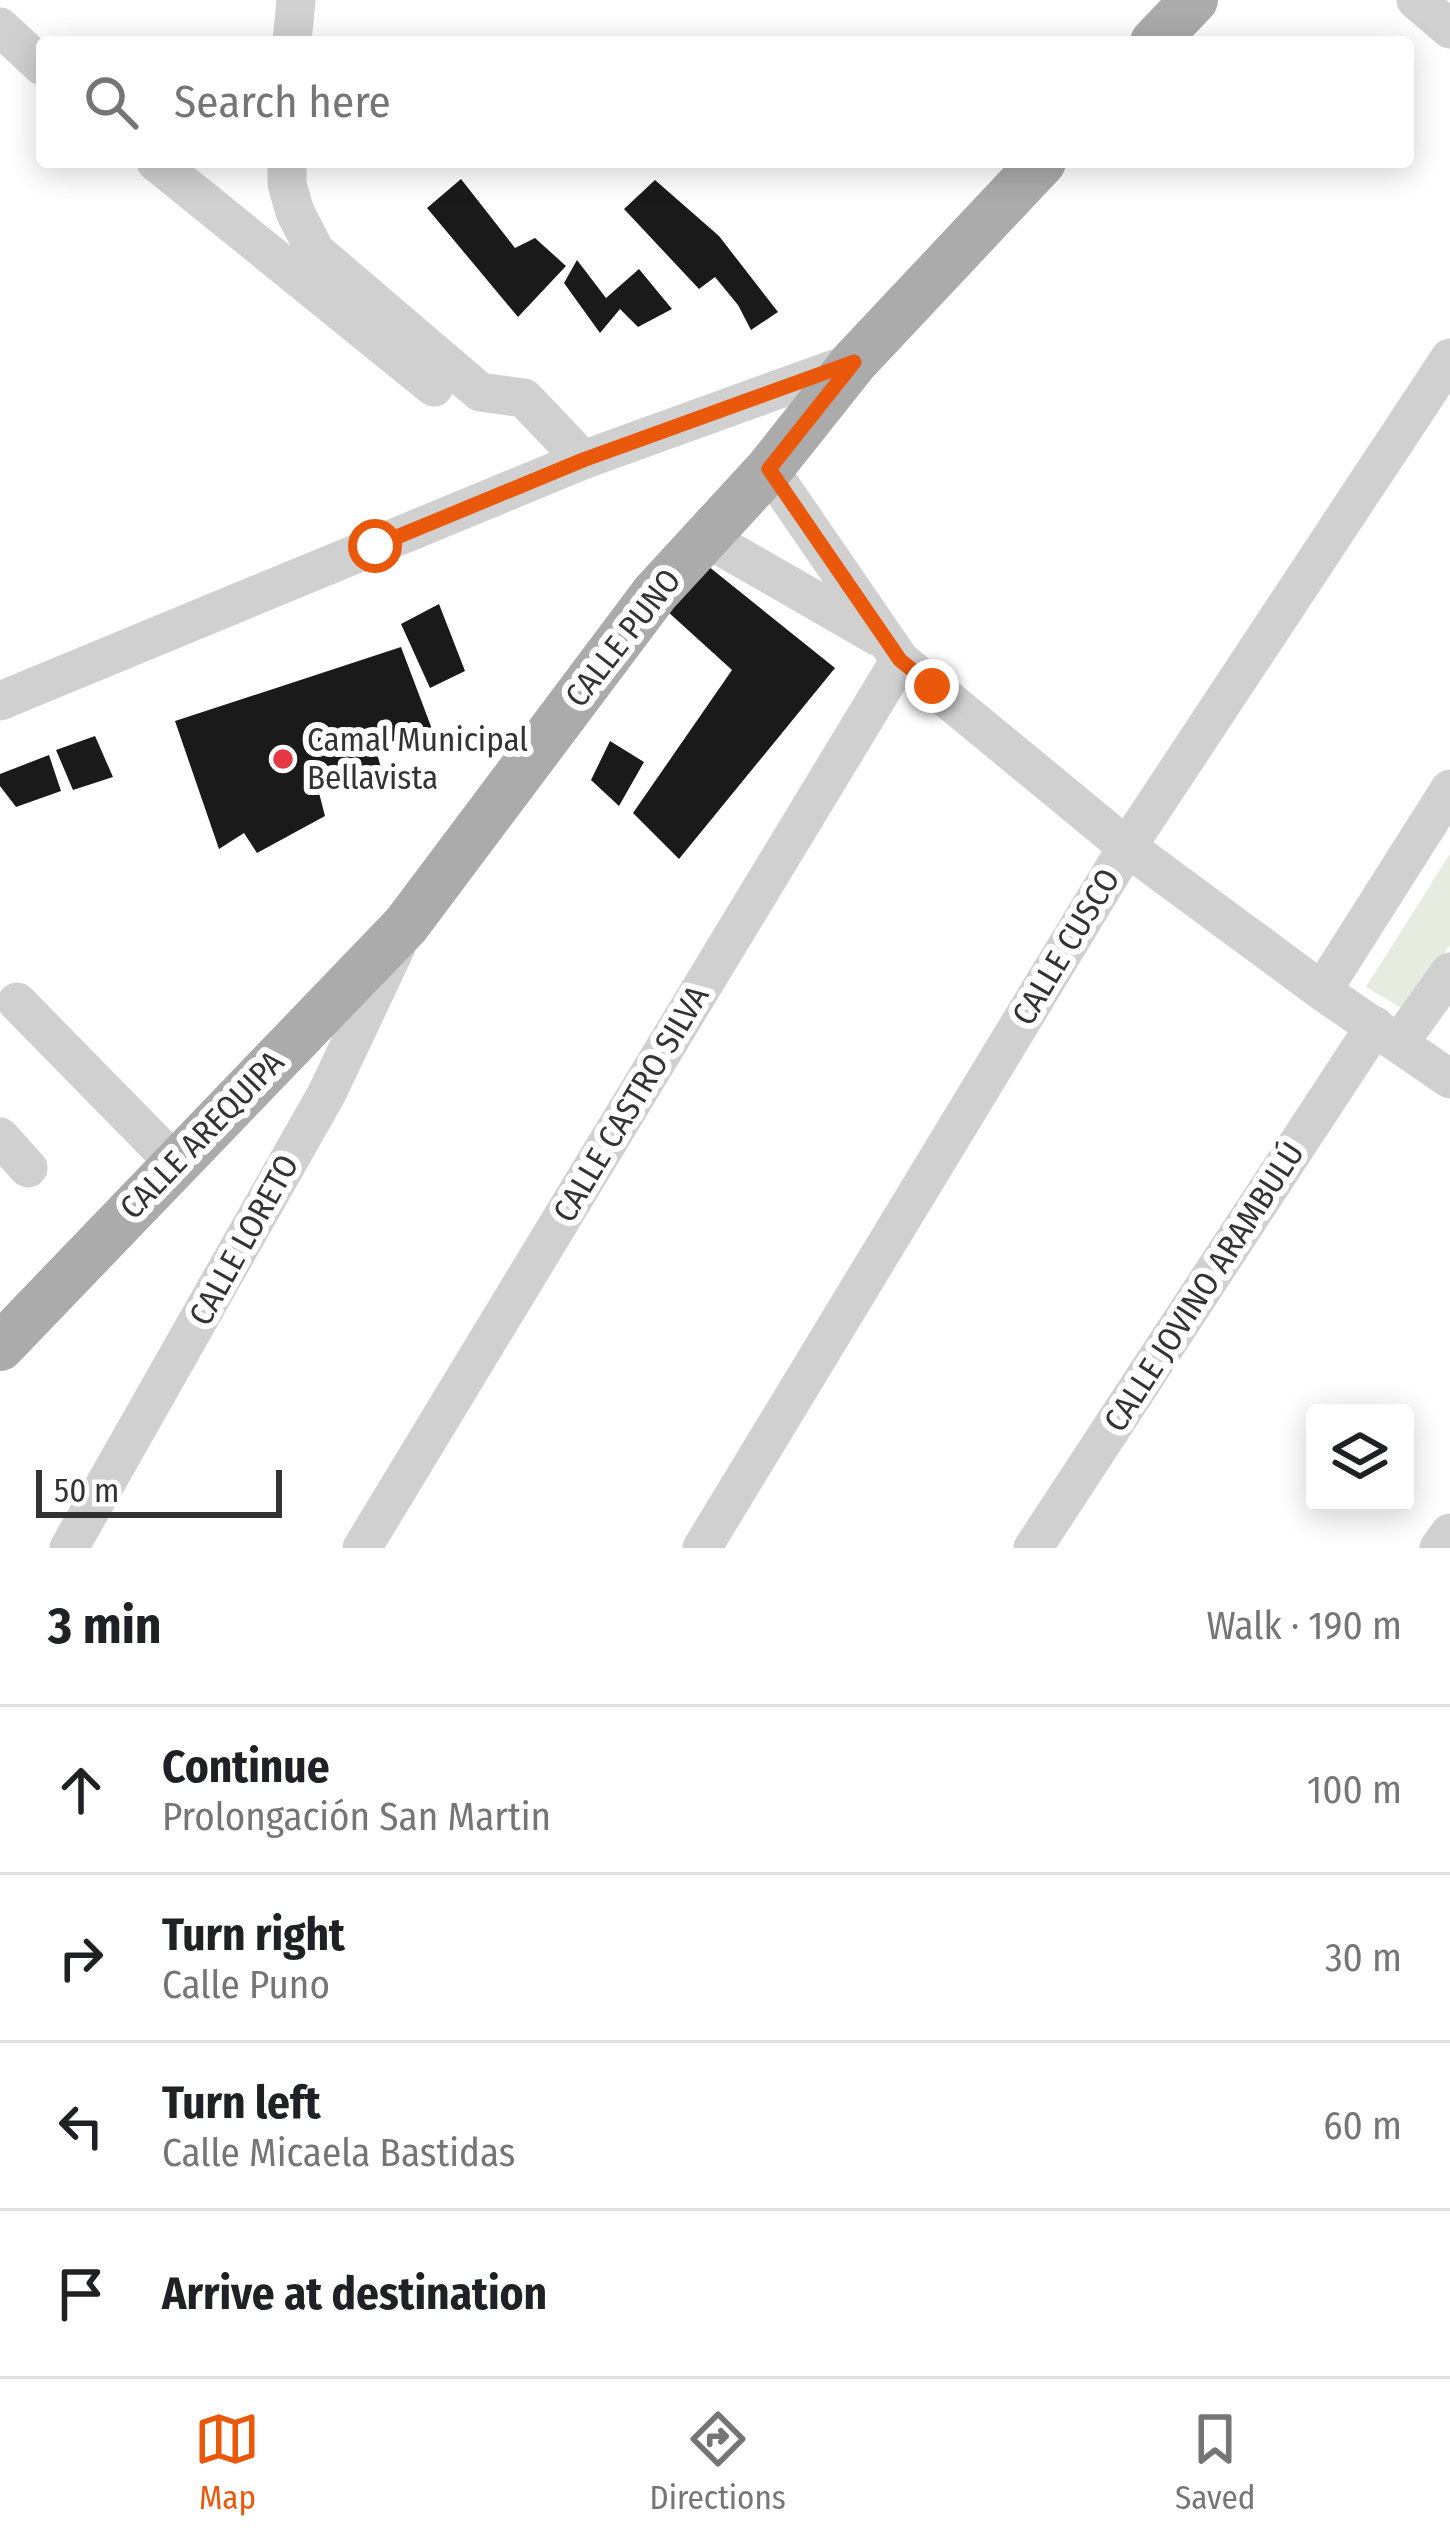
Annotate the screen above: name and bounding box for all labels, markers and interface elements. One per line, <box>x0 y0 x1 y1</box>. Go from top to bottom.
search box <box>36 36 1414 168</box>
icon: search <box>78 69 144 135</box>
text: Search here <box>174 75 391 129</box>
route start <box>348 519 402 573</box>
street label: CALLE PUNO <box>557 561 689 715</box>
route end <box>905 659 959 713</box>
place label: Camal Municipal Bellavista <box>307 720 528 798</box>
marker: Camal Municipal Bellavista <box>270 746 296 772</box>
street label: CALLE CUSCO <box>1004 862 1128 1032</box>
street label: CALLE CASTRO SILVA <box>545 978 718 1230</box>
street label: CALLE AREQUIPA <box>112 1042 293 1227</box>
street label: CALLE JOVINO ARAMBULÚ <box>1095 1135 1313 1439</box>
street label: CALLE LORETO <box>181 1148 307 1332</box>
map controls <box>1306 1404 1414 1512</box>
button: layers <box>1306 1404 1414 1512</box>
scale bar <box>36 1464 282 1517</box>
text: 50 m <box>54 1471 119 1511</box>
text: 3 min <box>48 1595 162 1657</box>
text: Walk · 190 m <box>1207 1603 1402 1649</box>
text: Continue <box>162 1740 330 1794</box>
icon: ahead <box>48 1757 114 1823</box>
text: 100 m <box>1307 1767 1402 1813</box>
text: Prolongación San Martin <box>162 1794 551 1840</box>
text: Turn right <box>162 1908 345 1962</box>
icon: right <box>48 1925 114 1991</box>
text: 30 m <box>1325 1935 1402 1981</box>
text: Calle Puno <box>162 1962 330 2008</box>
text: Turn left <box>162 2076 321 2130</box>
icon: left <box>48 2093 114 2159</box>
text: 60 m <box>1323 2103 1402 2149</box>
text: Calle Micaela Bastidas <box>162 2130 515 2176</box>
icon: arrive <box>48 2261 114 2327</box>
text: Arrive at destination <box>162 2267 547 2321</box>
tab: Map <box>194 2406 260 2518</box>
tab: Directions <box>649 2406 786 2518</box>
tab: Saved <box>1175 2406 1255 2518</box>

